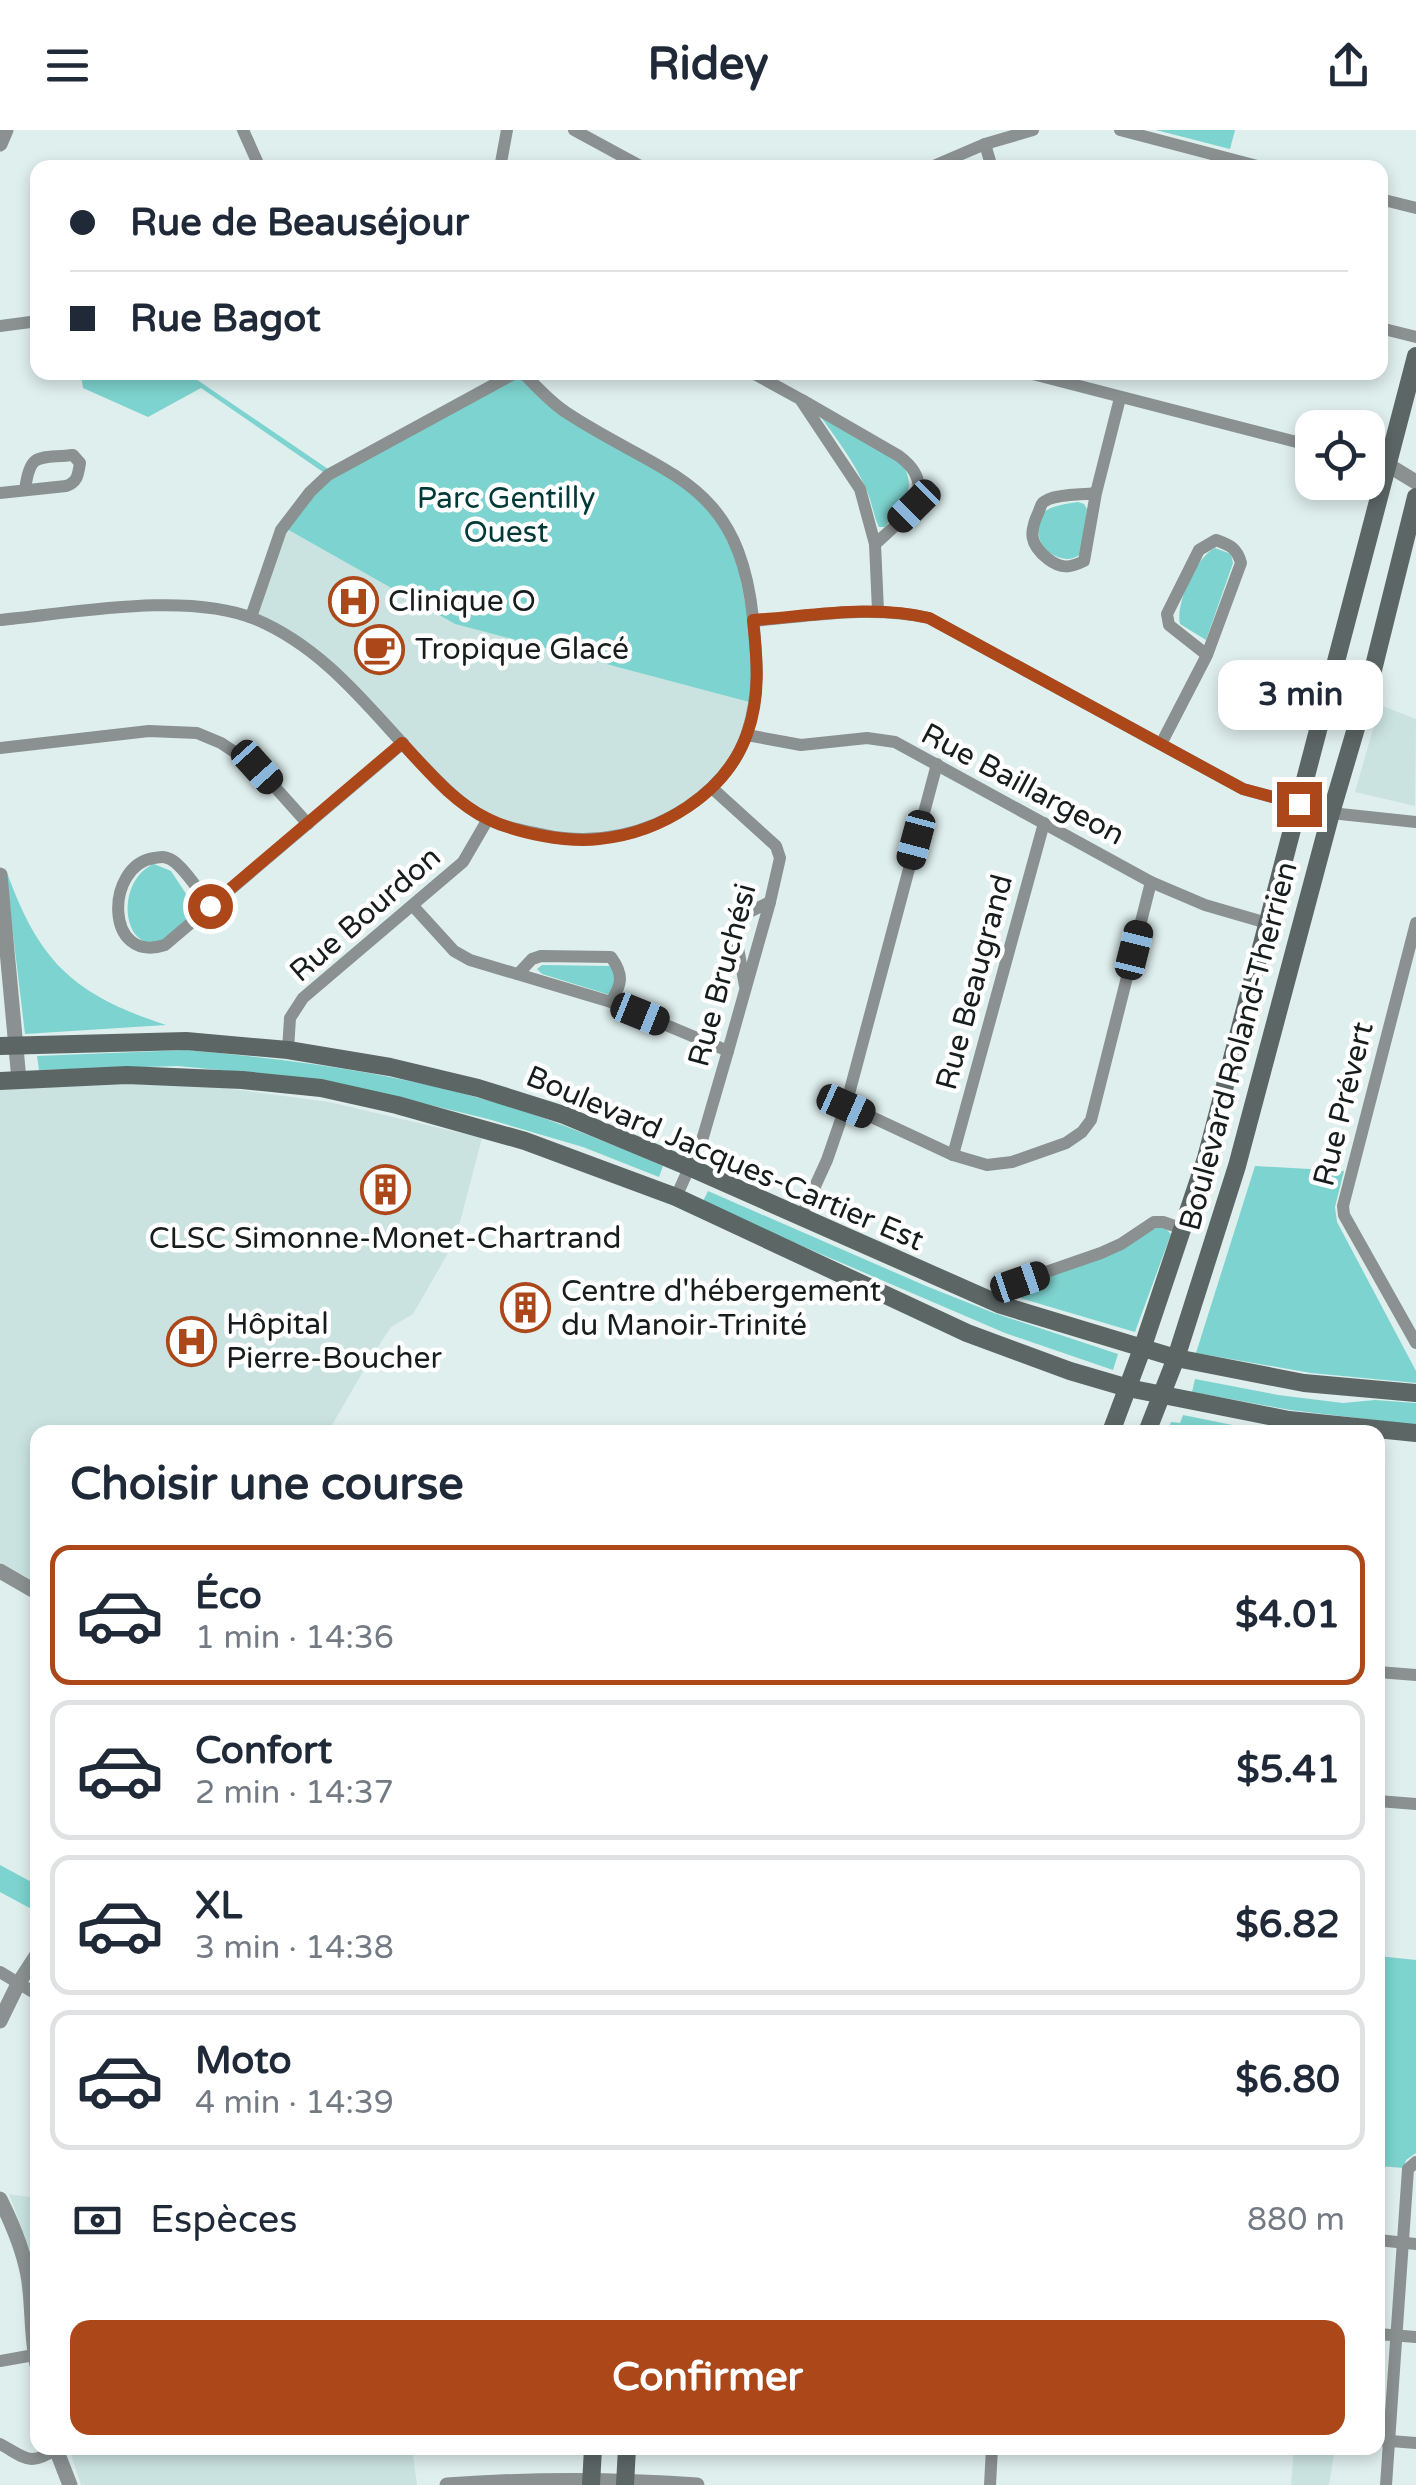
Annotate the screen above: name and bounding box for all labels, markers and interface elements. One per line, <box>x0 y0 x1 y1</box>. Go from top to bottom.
icon: menu <box>40 38 95 93</box>
text: Ridey <box>647 38 769 92</box>
icon: share <box>1321 38 1376 93</box>
text: Rue de Beauséjour <box>130 200 469 246</box>
text: Rue Bagot <box>130 296 321 342</box>
map controls <box>1295 410 1385 500</box>
button: locate <box>1295 410 1385 500</box>
car <box>882 474 946 538</box>
park label: Parc Gentilly Ouest <box>417 480 595 551</box>
hospital icon: Clinique O <box>327 575 379 627</box>
place label: Clinique O <box>388 583 536 620</box>
cafe icon: Tropique Glacé <box>354 623 406 675</box>
place label: Tropique Glacé <box>415 631 629 668</box>
callout: 3 min <box>1216 659 1382 729</box>
text: 3 min <box>1258 676 1343 714</box>
street label: Rue Baillargeon <box>915 715 1131 854</box>
car <box>226 735 288 799</box>
route end <box>1277 782 1322 827</box>
car <box>894 807 938 873</box>
street label: Rue Bourdon <box>282 839 448 990</box>
street label: Boulevard Roland-Therrien <box>1171 858 1306 1235</box>
street label: Rue Beaugrand <box>928 870 1021 1094</box>
street label: Rue Bruchési <box>680 880 765 1071</box>
route start <box>188 884 233 929</box>
car <box>1112 917 1156 983</box>
car <box>607 989 673 1039</box>
street label: Rue Prévert <box>1305 1018 1382 1190</box>
street label: Boulevard Jacques-Cartier Est <box>520 1058 929 1259</box>
car <box>812 1080 880 1132</box>
building icon: CLSC Simonne-Monet-Chartrand <box>359 1163 411 1215</box>
place label: CLSC Simonne-Monet-Chartrand <box>149 1220 621 1257</box>
car <box>987 1258 1053 1306</box>
place label: Centre d'hébergement du Manoir-Trinité <box>561 1273 881 1344</box>
building icon: Centre d'hébergement du Manoir-Trinité <box>500 1282 552 1334</box>
place label: Hôpital Pierre-Boucher <box>226 1306 443 1377</box>
hospital icon: Hôpital Pierre-Boucher <box>165 1315 217 1367</box>
text: Choisir une course <box>70 1458 464 1512</box>
icon: car <box>75 1570 165 1660</box>
text: Éco <box>195 1573 262 1619</box>
text: $4.01 <box>1235 1592 1340 1638</box>
text: 1 min · 14:36 <box>195 1619 394 1657</box>
icon: car <box>75 1725 165 1815</box>
text: Confort <box>195 1728 332 1774</box>
text: $5.41 <box>1236 1747 1340 1793</box>
text: 2 min · 14:37 <box>195 1774 394 1812</box>
icon: car <box>75 1880 165 1970</box>
text: XL <box>195 1883 242 1929</box>
text: $6.82 <box>1235 1902 1340 1948</box>
text: 3 min · 14:38 <box>195 1929 394 1967</box>
icon: car <box>75 2035 165 2125</box>
text: Moto <box>195 2038 291 2084</box>
text: $6.80 <box>1235 2057 1340 2103</box>
text: 4 min · 14:39 <box>195 2084 394 2122</box>
icon: cash <box>70 2193 125 2248</box>
text: Espèces <box>150 2197 298 2243</box>
text: 880 m <box>1247 2201 1345 2239</box>
button: Confirmer <box>70 2320 1345 2435</box>

